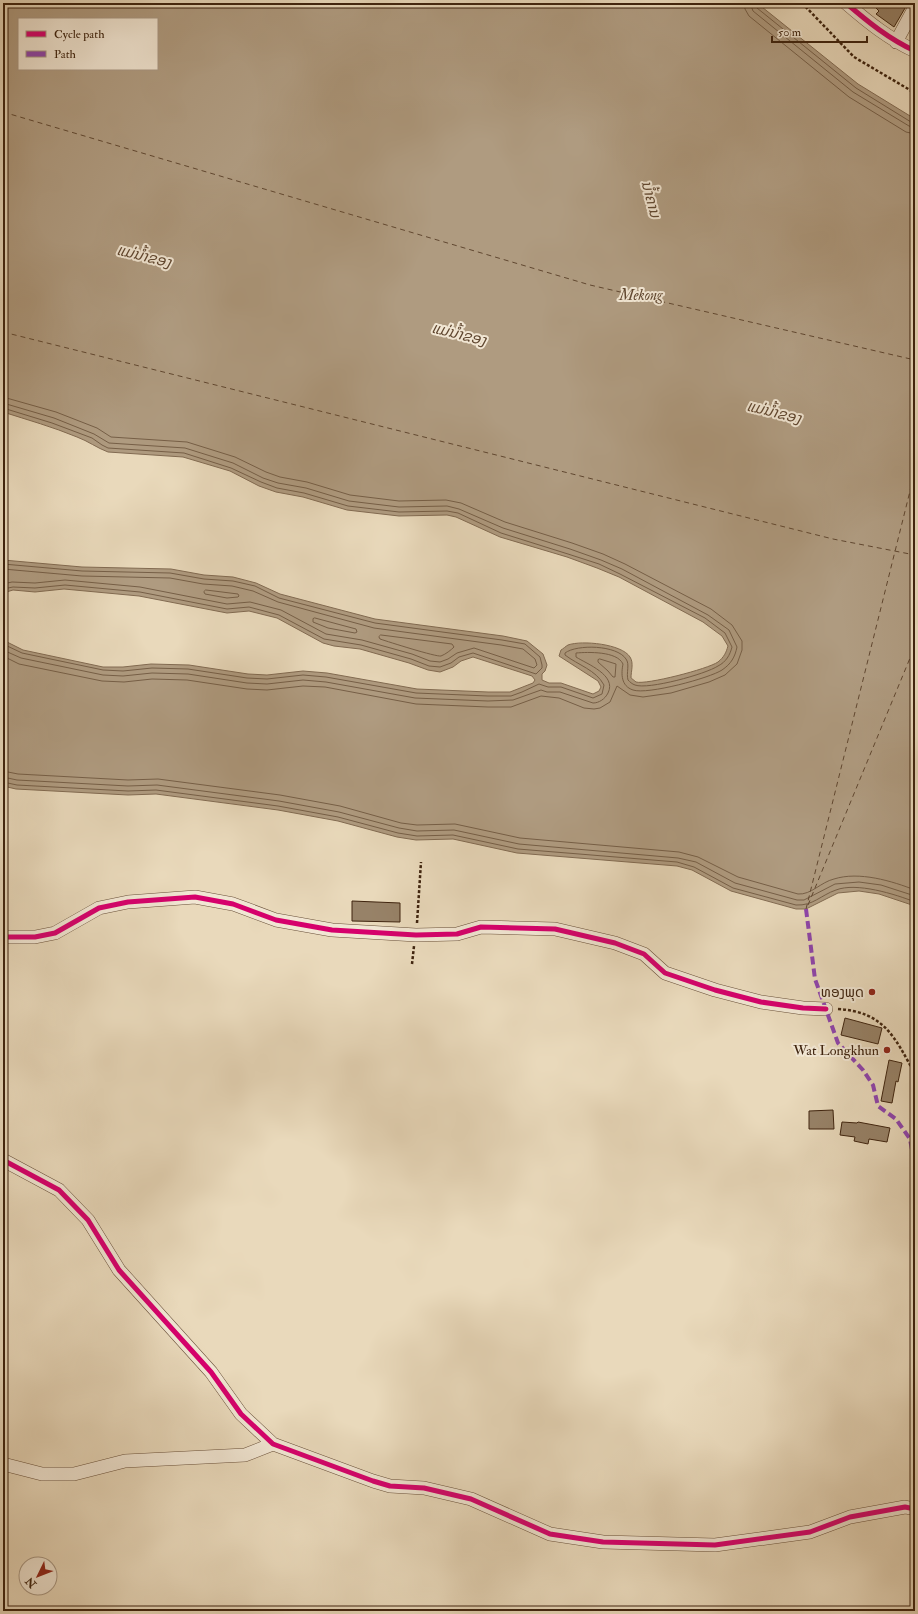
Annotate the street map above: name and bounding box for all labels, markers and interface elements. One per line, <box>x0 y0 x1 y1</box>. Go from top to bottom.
legend <box>18 18 158 70</box>
scale bar <box>772 18 867 44</box>
text: 50 m <box>778 25 802 40</box>
text: Cycle path <box>54 27 105 42</box>
text: Path <box>54 47 77 62</box>
water label: ນ້ຳຄານ <box>637 178 668 221</box>
water label: ແມ່ນ້ຳຂອງ <box>115 238 175 273</box>
water label: Mekong <box>618 286 664 305</box>
water label: ແມ່ນ້ຳຂອງ <box>430 316 490 351</box>
water label: ແມ່ນ້ຳຂອງ <box>745 394 805 429</box>
place label: ທອງພຸດ <box>821 984 864 1001</box>
marker: ທອງພຸດ <box>867 987 877 997</box>
place label: Wat Longkhun <box>792 1042 879 1059</box>
marker: Wat Longkhun <box>882 1045 892 1055</box>
north arrow <box>18 1556 58 1596</box>
text: N <box>22 1574 40 1591</box>

